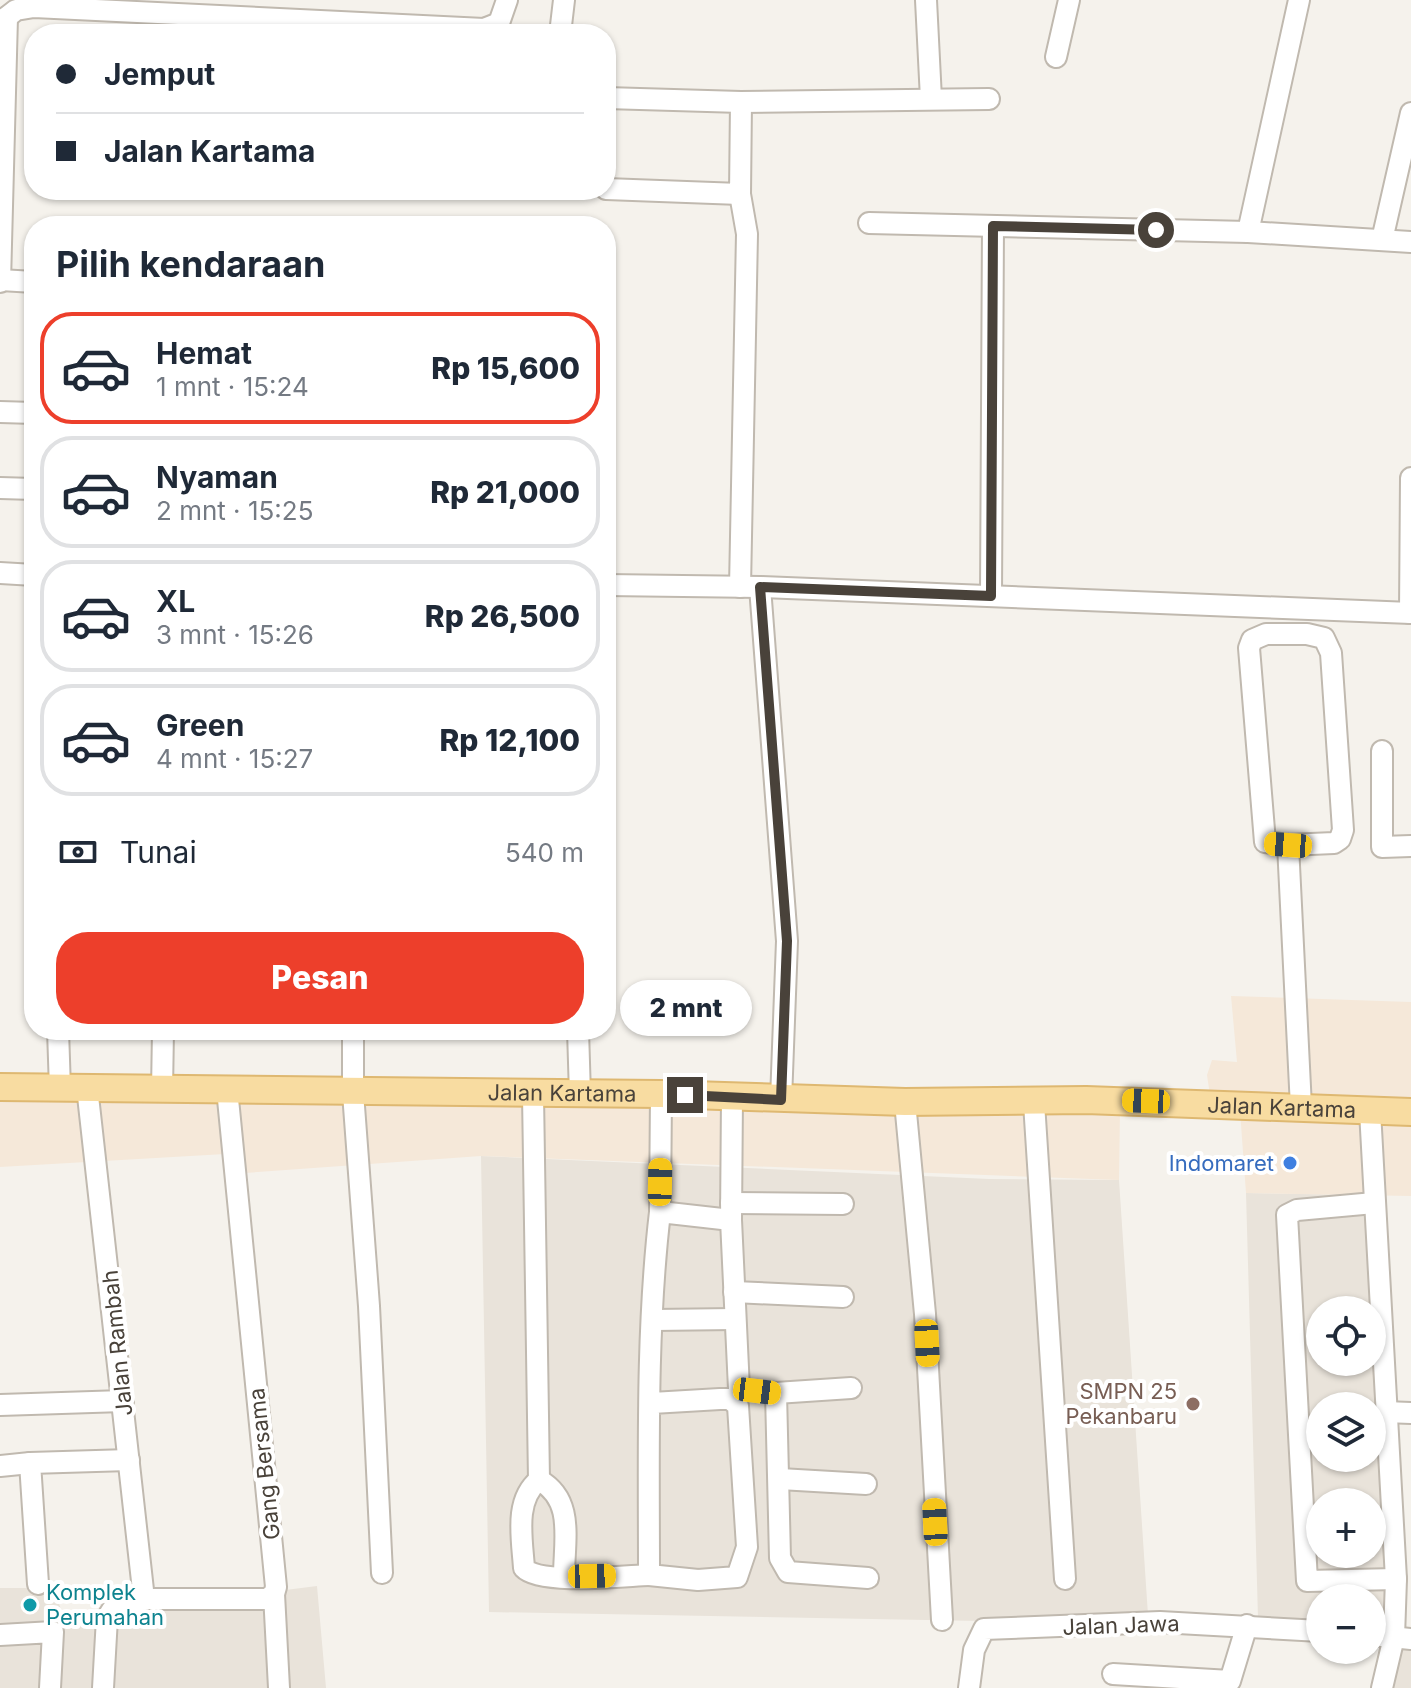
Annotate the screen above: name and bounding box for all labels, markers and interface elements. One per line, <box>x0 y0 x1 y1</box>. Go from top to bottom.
text: Jemput <box>104 56 215 92</box>
text: Jalan Kartama <box>104 133 315 169</box>
route start <box>1138 212 1174 248</box>
text: Pilih kendaraan <box>56 242 325 286</box>
icon: car <box>60 332 132 404</box>
text: Hemat <box>156 335 252 371</box>
text: Rp 15,600 <box>431 350 580 386</box>
text: 1 mnt · 15:24 <box>156 371 309 402</box>
icon: car <box>60 456 132 528</box>
text: Nyaman <box>156 459 278 495</box>
text: Rp 21,000 <box>430 474 580 510</box>
text: 2 mnt · 15:25 <box>156 495 313 526</box>
icon: car <box>60 580 132 652</box>
text: XL <box>156 583 195 619</box>
text: Rp 26,500 <box>425 598 580 634</box>
text: 3 mnt · 15:26 <box>156 619 314 650</box>
icon: car <box>60 704 132 776</box>
text: Green <box>156 707 244 743</box>
text: Rp 12,100 <box>439 722 580 758</box>
text: 4 mnt · 15:27 <box>156 743 313 774</box>
icon: cash <box>56 830 100 874</box>
car <box>1263 831 1313 859</box>
text: Tunai <box>120 834 197 870</box>
text: 540 m <box>505 837 584 868</box>
button: Pesan <box>56 932 584 1024</box>
callout: 2 mnt <box>619 979 751 1035</box>
text: 2 mnt <box>650 992 722 1023</box>
route end <box>667 1077 703 1113</box>
street label: Jalan Kartama <box>487 1079 637 1107</box>
car <box>1122 1088 1170 1114</box>
street label: Jalan Kartama <box>1207 1091 1357 1123</box>
place label: Indomaret <box>1169 1150 1274 1176</box>
marker: Indomaret <box>1281 1154 1299 1172</box>
car <box>648 1158 672 1206</box>
street label: Jalan Rambah <box>96 1269 138 1417</box>
map controls <box>1306 1296 1386 1664</box>
button: locate <box>1306 1296 1386 1376</box>
car <box>914 1318 940 1368</box>
car <box>732 1376 782 1406</box>
place label: SMPN 25 Pekanbaru <box>1065 1378 1177 1429</box>
street label: Gang Bersama <box>243 1387 285 1541</box>
button: layers <box>1306 1392 1386 1472</box>
marker: SMPN 25 Pekanbaru <box>1184 1395 1202 1413</box>
button: + <box>1306 1488 1386 1568</box>
car <box>922 1497 948 1547</box>
car <box>568 1564 616 1588</box>
place label: Komplek Perumahan <box>46 1579 164 1630</box>
button: − <box>1306 1584 1386 1664</box>
marker: Komplek Perumahan <box>21 1596 39 1614</box>
street label: Jalan Jawa <box>1062 1610 1180 1640</box>

